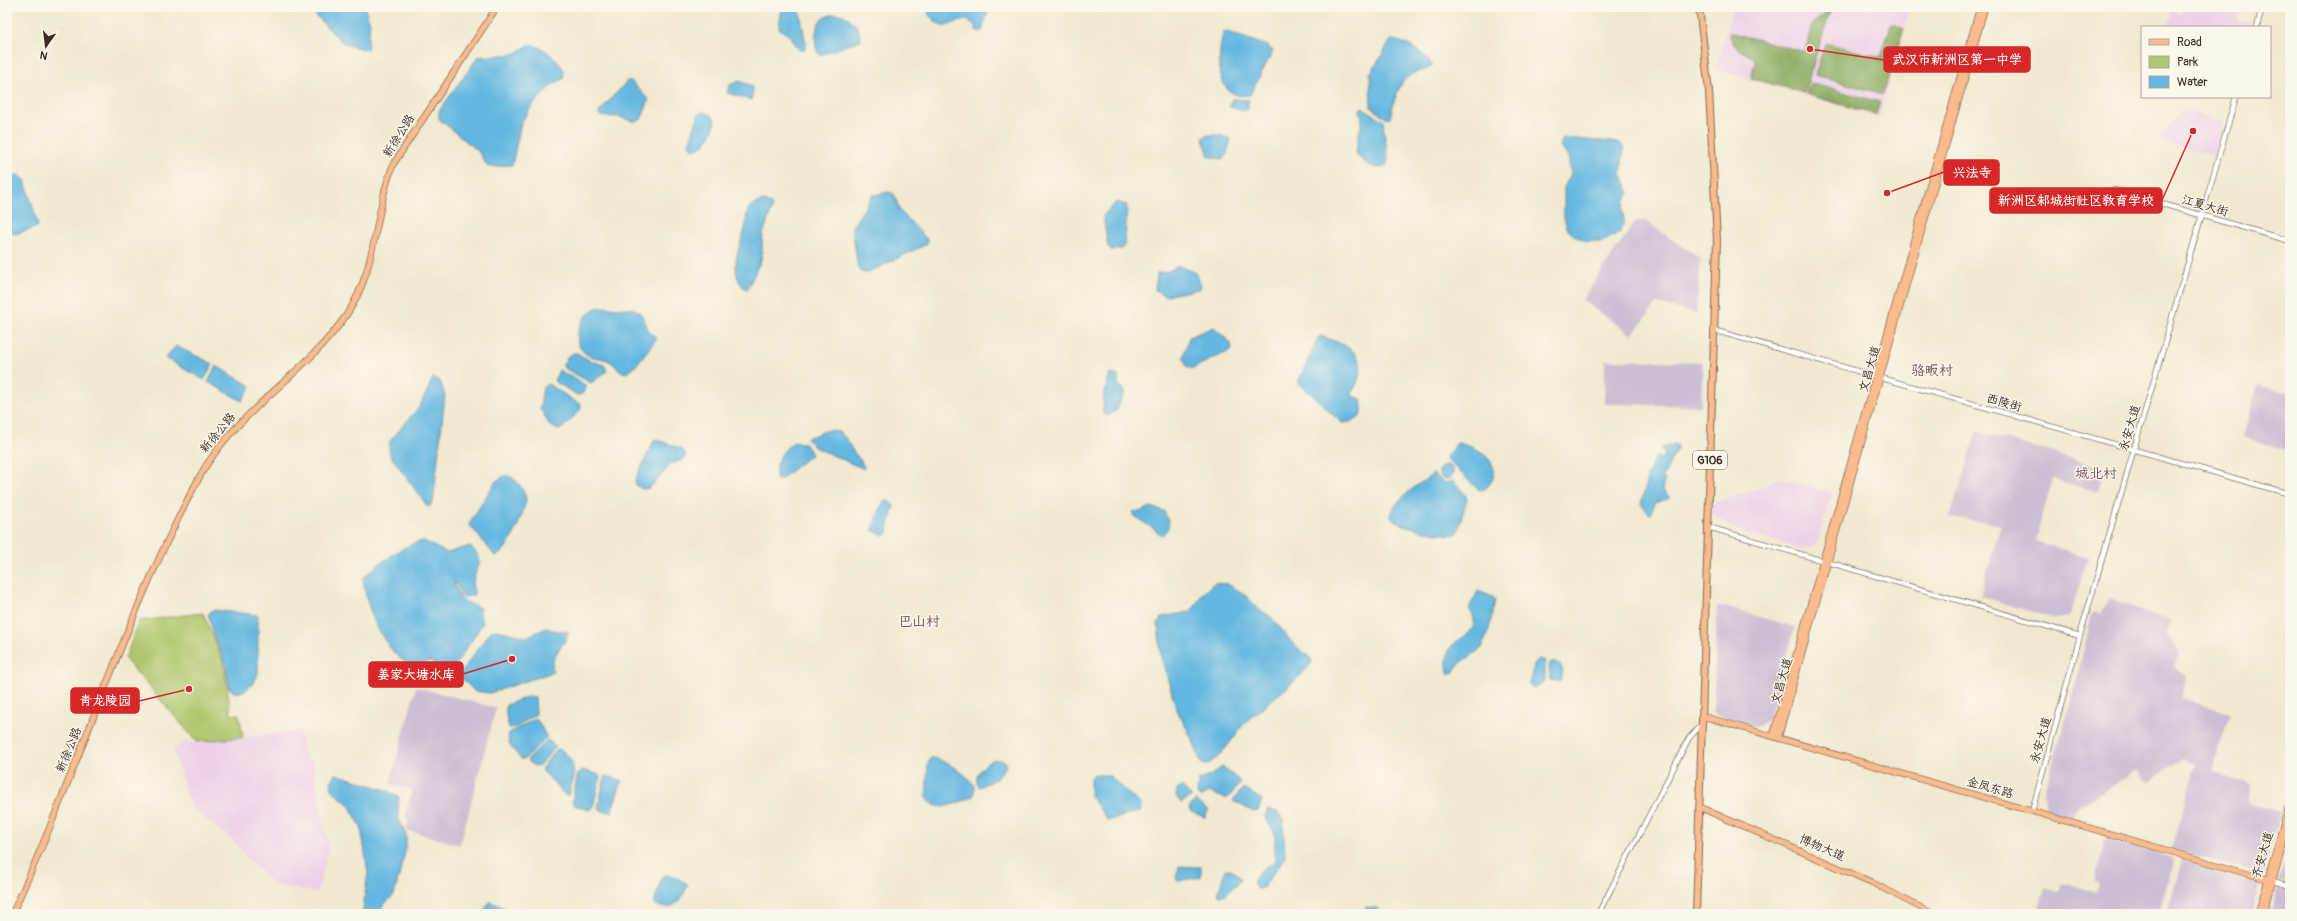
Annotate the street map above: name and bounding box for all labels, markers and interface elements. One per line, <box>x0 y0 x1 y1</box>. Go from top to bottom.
north arrow <box>26 26 66 66</box>
legend <box>2141 26 2271 98</box>
text: Road <box>2177 35 2202 50</box>
callout: 武汉市新洲区第一中学 <box>1884 47 2030 72</box>
text: N <box>38 48 49 62</box>
text: 武汉市新洲区第一中学 <box>1892 52 2022 68</box>
text: Park <box>2177 55 2198 70</box>
text: Water <box>2177 75 2208 90</box>
street label: 新徐公路 <box>380 112 418 160</box>
callout: 兴法寺 <box>1944 160 1999 185</box>
text: 兴法寺 <box>1952 165 1992 181</box>
callout: 新洲区邾城街社区教育学校 <box>1990 188 2162 213</box>
street label: 江夏大街 <box>2180 192 2230 220</box>
text: 新洲区邾城街社区教育学校 <box>1998 193 2154 209</box>
street label: 文昌大道 <box>1856 344 1884 394</box>
district label: 骆畈村 <box>1911 362 1953 379</box>
street label: 西陵街 <box>1985 391 2023 415</box>
street label: 永安大道 <box>2116 403 2144 453</box>
street label: 新徐公路 <box>197 410 239 456</box>
road number: G106 <box>1693 451 1727 469</box>
district label: 城北村 <box>2075 465 2117 482</box>
district label: 巴山村 <box>898 613 940 630</box>
street label: 文昌大道 <box>1768 656 1796 706</box>
callout: 姜家大塘水库 <box>369 662 463 687</box>
text: 姜家大塘水库 <box>377 667 455 683</box>
callout: 青龙陵园 <box>71 688 139 713</box>
text: 青龙陵园 <box>79 693 131 709</box>
street label: 永安大道 <box>2027 715 2055 765</box>
street label: 新徐公路 <box>53 725 85 775</box>
street label: 金凤东路 <box>1965 774 2015 802</box>
street label: 齐安大道 <box>2249 830 2277 880</box>
street label: 博物大道 <box>1797 832 1847 864</box>

